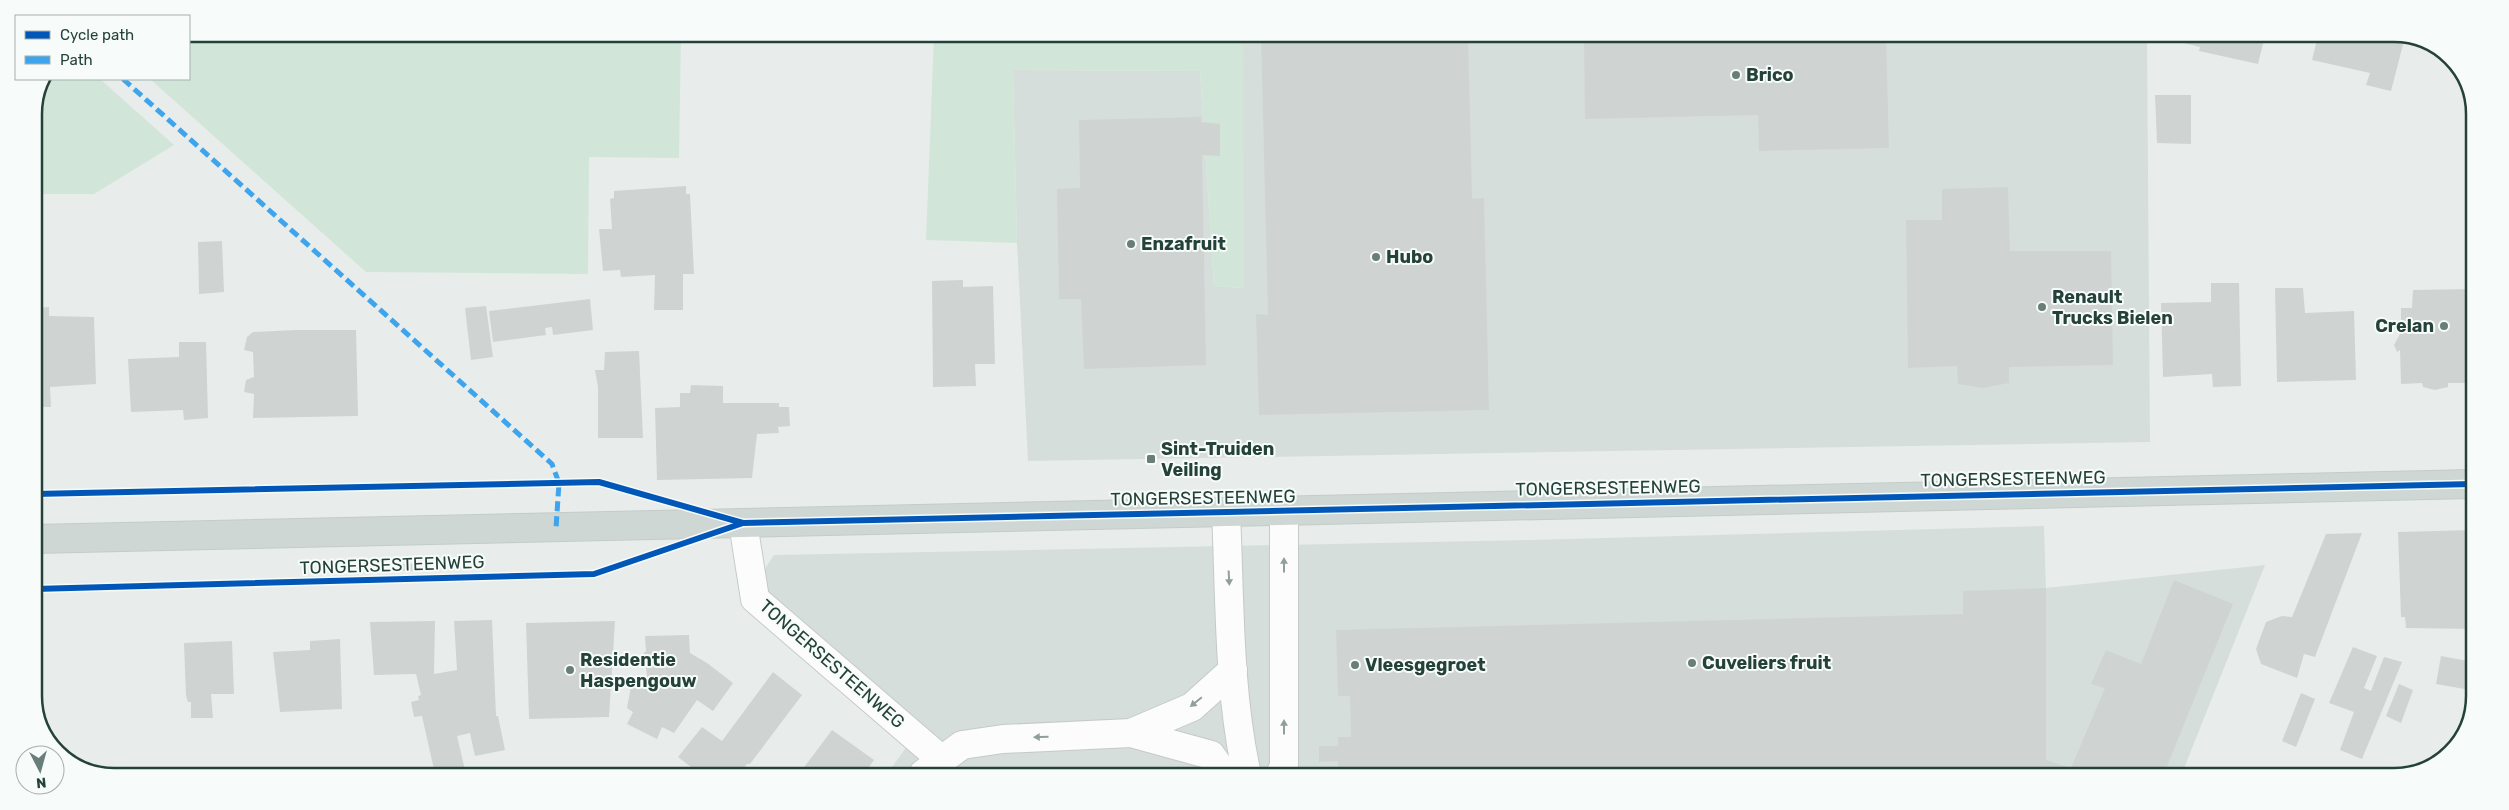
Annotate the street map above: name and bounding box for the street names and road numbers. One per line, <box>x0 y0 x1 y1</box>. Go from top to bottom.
street label: TONGERSESTEENWEG <box>1920 466 2106 492</box>
street label: TONGERSESTEENWEG <box>1515 475 1701 501</box>
street label: TONGERSESTEENWEG <box>1110 485 1296 511</box>
street label: TONGERSESTEENWEG <box>299 551 485 579</box>
street label: TONGERSESTEENWEG <box>755 595 909 733</box>

